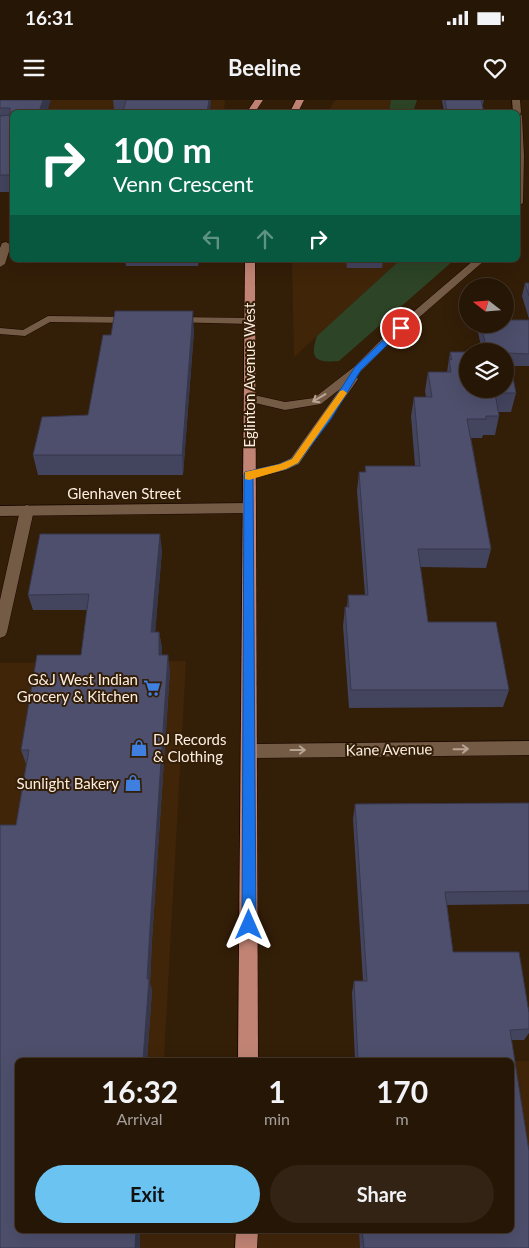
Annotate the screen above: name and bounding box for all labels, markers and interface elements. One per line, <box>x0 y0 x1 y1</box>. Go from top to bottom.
text: 16:31 <box>25 6 74 29</box>
icon: menu <box>20 54 48 82</box>
text: Beeline <box>228 54 301 81</box>
icon: heart <box>481 54 509 82</box>
text: 100 m <box>113 128 212 170</box>
icon: right <box>30 130 95 195</box>
text: Venn Crescent <box>113 170 253 197</box>
icon: left <box>198 225 226 253</box>
icon: ahead <box>251 225 279 253</box>
icon: right <box>304 225 332 253</box>
north arrow <box>459 278 514 332</box>
map controls <box>459 278 514 398</box>
street label: Eglinton Avenue West <box>240 302 258 447</box>
pin <box>380 307 422 349</box>
icon: arrive <box>387 314 415 342</box>
button: layers <box>459 343 514 398</box>
one-way arrow <box>312 393 327 403</box>
street label: Glenhaven Street <box>67 484 181 502</box>
place label: G&J West Indian Grocery & Kitchen <box>17 670 138 705</box>
supermarket icon: G&J West Indian Grocery & Kitchen <box>142 678 162 698</box>
place label: DJ Records & Clothing <box>153 730 226 765</box>
shop icon: DJ Records & Clothing <box>129 738 149 758</box>
street label: Kane Avenue <box>346 739 433 759</box>
one-way arrow <box>453 744 469 753</box>
one-way arrow <box>290 745 306 755</box>
shop icon: Sunlight Bakery <box>123 773 143 793</box>
place label: Sunlight Bakery <box>17 774 119 792</box>
position arrow <box>222 898 274 950</box>
text: 16:32 <box>101 1073 178 1109</box>
text: 1 <box>268 1073 286 1109</box>
text: 170 <box>376 1073 428 1109</box>
text: Arrival <box>116 1109 163 1128</box>
text: min <box>264 1109 290 1128</box>
text: m <box>395 1109 409 1128</box>
button: Exit <box>35 1165 260 1223</box>
button: Share <box>270 1165 494 1223</box>

